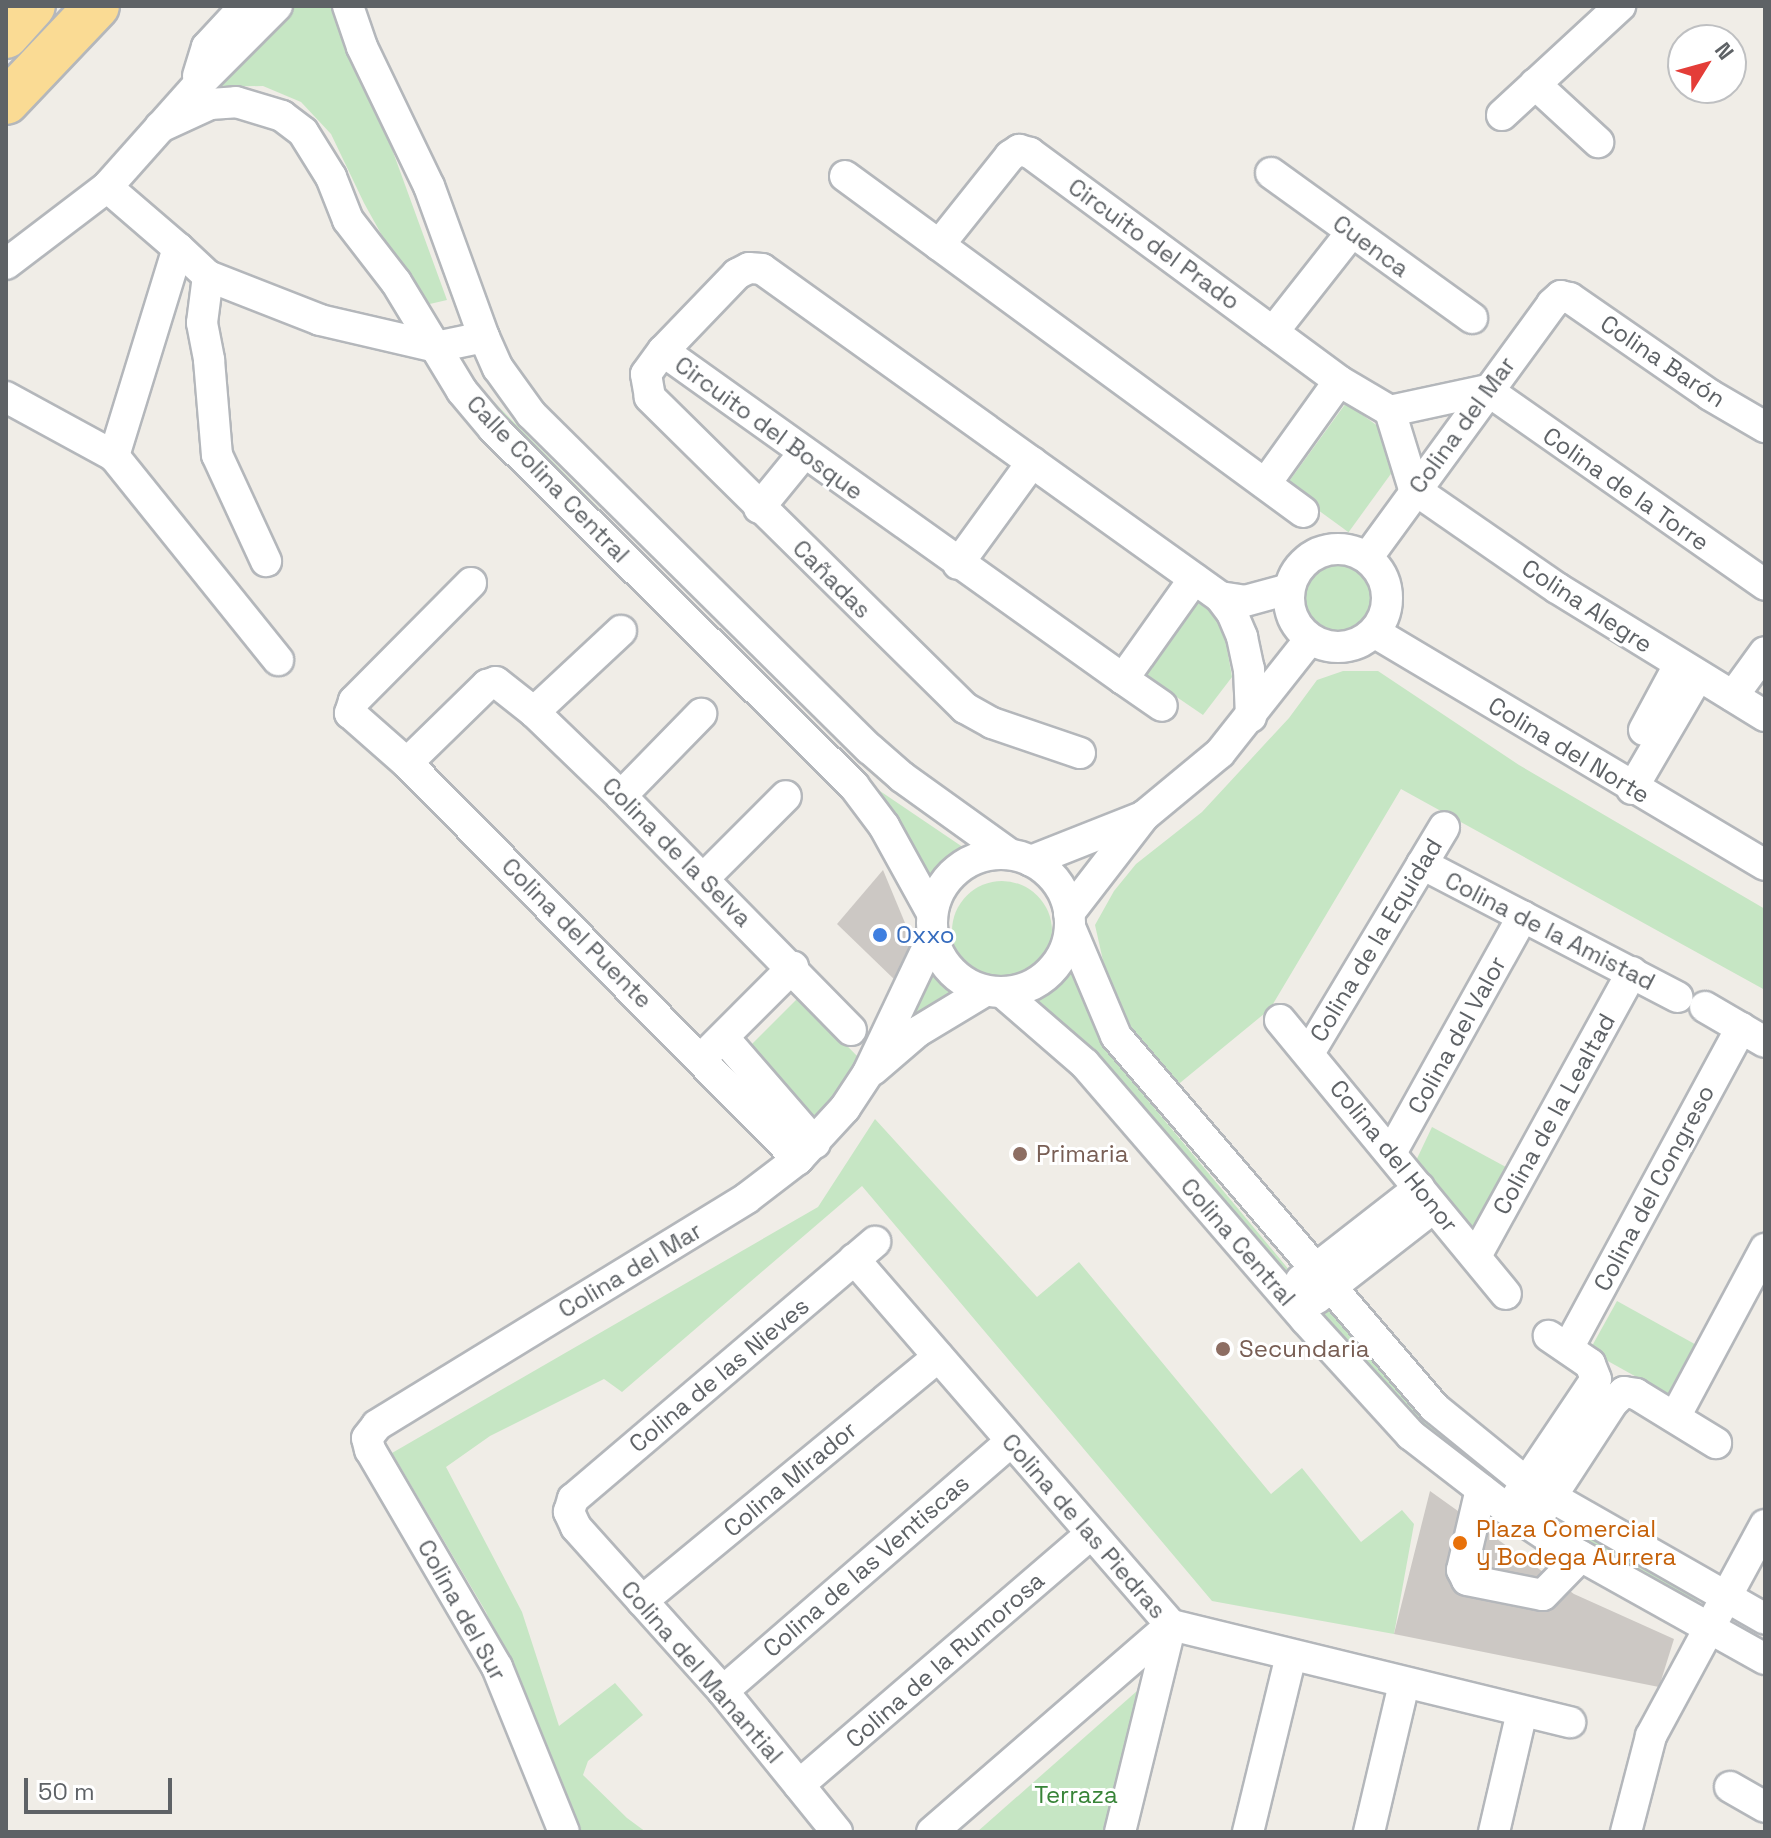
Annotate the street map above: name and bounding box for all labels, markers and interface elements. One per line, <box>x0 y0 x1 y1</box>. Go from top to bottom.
north arrow <box>1667 24 1747 104</box>
text: N <box>1709 36 1740 65</box>
street label: Circuito del Prado <box>1063 172 1245 316</box>
street label: Cuenca <box>1327 209 1415 283</box>
street label: Colina Barón <box>1595 309 1731 413</box>
street label: Circuito del Bosque <box>669 350 869 506</box>
street label: Colina del Mar <box>1403 351 1521 499</box>
street label: Calle Colina Central <box>461 389 635 569</box>
street label: Colina de la Torre <box>1537 421 1715 557</box>
street label: Cañadas <box>787 534 877 624</box>
street label: Colina Alegre <box>1516 553 1658 659</box>
street label: Colina del Norte <box>1483 691 1655 809</box>
street label: Colina de la Selva <box>596 771 758 933</box>
street label: Colina de la Equidad <box>1304 833 1448 1047</box>
street label: Colina del Puente <box>496 852 658 1014</box>
street label: Colina de la Amistad <box>1440 865 1660 997</box>
place label: Oxxo <box>896 921 955 949</box>
marker: Oxxo <box>871 926 889 944</box>
street label: Colina del Valor <box>1402 951 1512 1119</box>
street label: Colina de la Lealtad <box>1487 1009 1621 1219</box>
street label: Colina del Honor <box>1324 1074 1464 1238</box>
street label: Colina del Congreso <box>1588 1080 1720 1296</box>
place label: Primaria <box>1036 1140 1129 1168</box>
marker: Primaria <box>1011 1145 1029 1163</box>
street label: Colina Central <box>1175 1172 1301 1312</box>
street label: Colina del Mar <box>553 1216 707 1324</box>
street label: Colina de las Nieves <box>623 1291 815 1459</box>
place label: Secundaria <box>1239 1335 1370 1363</box>
marker: Secundaria <box>1214 1340 1232 1358</box>
street label: Colina Mirador <box>718 1415 862 1543</box>
street label: Colina de las Piedras <box>996 1428 1172 1624</box>
street label: Colina de las Ventiscas <box>757 1469 975 1663</box>
place label: Plaza Comercial y Bodega Aurrera <box>1476 1515 1677 1571</box>
street label: Colina del Sur <box>411 1534 513 1686</box>
marker: Plaza Comercial y Bodega Aurrera <box>1451 1534 1469 1552</box>
street label: Colina de la Rumorosa <box>840 1566 1050 1754</box>
street label: Colina del Manantial <box>615 1575 789 1769</box>
scale bar <box>28 1762 176 1812</box>
text: 50 m <box>38 1776 95 1807</box>
park label: Terraza <box>1034 1781 1118 1809</box>

